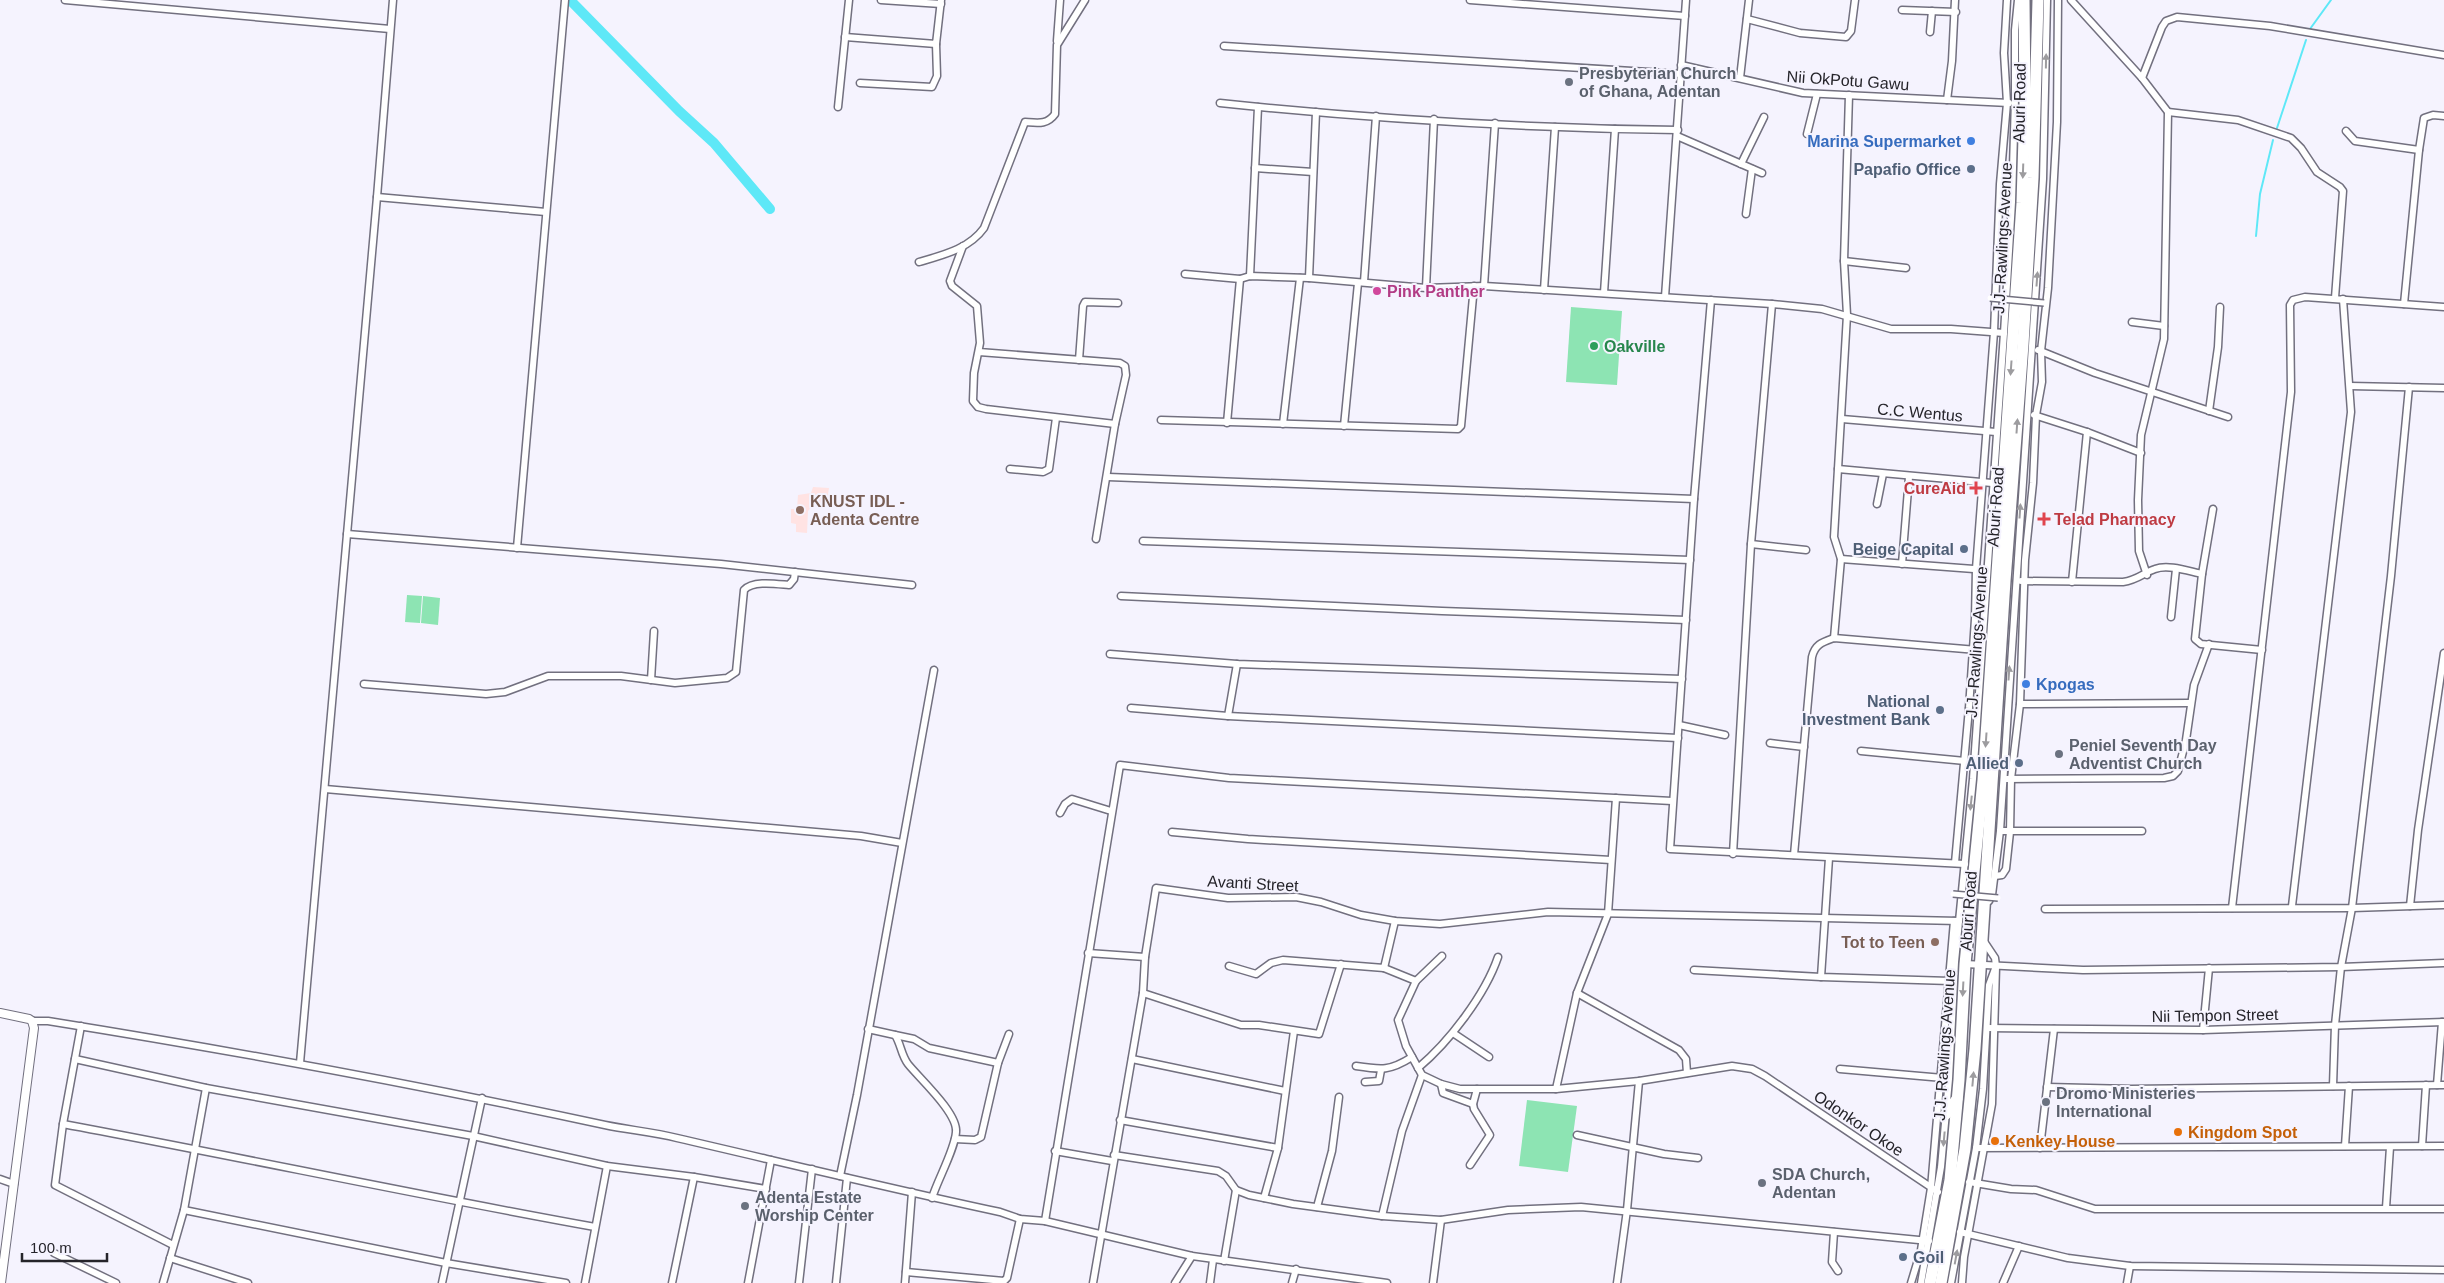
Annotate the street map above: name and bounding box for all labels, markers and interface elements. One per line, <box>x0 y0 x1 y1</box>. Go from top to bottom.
one-way arrow <box>2042 53 2050 69</box>
street label: Aburi Road <box>2010 63 2029 143</box>
place label: Presbyterian Church of Ghana, Adentan <box>1579 65 1736 100</box>
street label: Nii OkPotu Gawu <box>1786 68 1910 93</box>
marker: Presbyterian Church of Ghana, Adentan <box>1563 76 1575 88</box>
place label: Marina Supermarket <box>1807 133 1962 150</box>
marker: Marina Supermarket <box>1965 135 1977 147</box>
place label: Papafio Office <box>1853 161 1961 178</box>
street label: J.J. Rawlings Avenue <box>1990 162 2015 314</box>
marker: Papafio Office <box>1965 163 1977 175</box>
one-way arrow <box>2018 163 2026 179</box>
one-way arrow <box>2033 270 2041 286</box>
place label: Pink Panther <box>1387 283 1485 300</box>
marker: Pink Panther <box>1371 285 1383 297</box>
place label: Oakville <box>1604 338 1665 355</box>
marker: Oakville <box>1588 340 1600 352</box>
one-way arrow <box>2007 361 2015 377</box>
street label: C.C Wentus <box>1876 400 1964 425</box>
one-way arrow <box>2013 418 2021 434</box>
street label: Aburi Road <box>1984 467 2007 548</box>
place label: CureAid <box>1904 480 1966 497</box>
marker: CureAid <box>1970 482 1982 494</box>
place label: KNUST IDL - Adenta Centre <box>810 493 919 528</box>
one-way arrow <box>2017 502 2025 518</box>
marker: KNUST IDL - Adenta Centre <box>794 504 806 516</box>
place label: Telad Pharmacy <box>2054 511 2176 528</box>
marker: Telad Pharmacy <box>2038 513 2050 525</box>
place label: Beige Capital <box>1853 541 1954 558</box>
marker: Beige Capital <box>1958 543 1970 555</box>
street label: J.J. Rawlings Avenue <box>1963 566 1990 718</box>
one-way arrow <box>2006 664 2014 680</box>
place label: Kpogas <box>2036 676 2095 693</box>
marker: Kpogas <box>2020 678 2032 690</box>
place label: National Investment Bank <box>1802 693 1930 728</box>
marker: National Investment Bank <box>1934 704 1946 716</box>
one-way arrow <box>1981 732 1989 748</box>
place label: Peniel Seventh Day Adventist Church <box>2069 737 2217 772</box>
marker: Peniel Seventh Day Adventist Church <box>2053 748 2065 760</box>
place label: Allied <box>1965 755 2009 772</box>
marker: Allied <box>2013 757 2025 769</box>
one-way arrow <box>1967 795 1975 811</box>
street label: Aburi Road <box>1957 871 1980 952</box>
street label: Avanti Street <box>1207 873 1300 894</box>
place label: Tot to Teen <box>1841 934 1925 951</box>
marker: Tot to Teen <box>1929 936 1941 948</box>
street label: J.J. Rawlings Avenue <box>1931 969 1958 1121</box>
one-way arrow <box>1959 981 1967 997</box>
street label: Nii Tempon Street <box>2151 1006 2279 1025</box>
one-way arrow <box>1969 1071 1977 1087</box>
place label: Dromo Ministeries International <box>2056 1085 2196 1120</box>
street label: Odonkor Okoe <box>1811 1087 1907 1160</box>
marker: Dromo Ministeries International <box>2040 1096 2052 1108</box>
place label: Kingdom Spot <box>2188 1124 2298 1141</box>
marker: Kingdom Spot <box>2172 1126 2184 1138</box>
one-way arrow <box>1940 1132 1948 1148</box>
place label: Kenkey House <box>2005 1133 2115 1150</box>
marker: Kenkey House <box>1989 1135 2001 1147</box>
place label: SDA Church, Adentan <box>1772 1166 1870 1201</box>
marker: SDA Church, Adentan <box>1756 1177 1768 1189</box>
place label: Adenta Estate Worship Center <box>755 1189 874 1224</box>
marker: Adenta Estate Worship Center <box>739 1200 751 1212</box>
scale bar <box>22 1230 108 1262</box>
text: 100 m <box>30 1239 72 1256</box>
place label: Goil <box>1913 1249 1944 1266</box>
one-way arrow <box>1952 1249 1960 1265</box>
marker: Goil <box>1897 1251 1909 1263</box>

